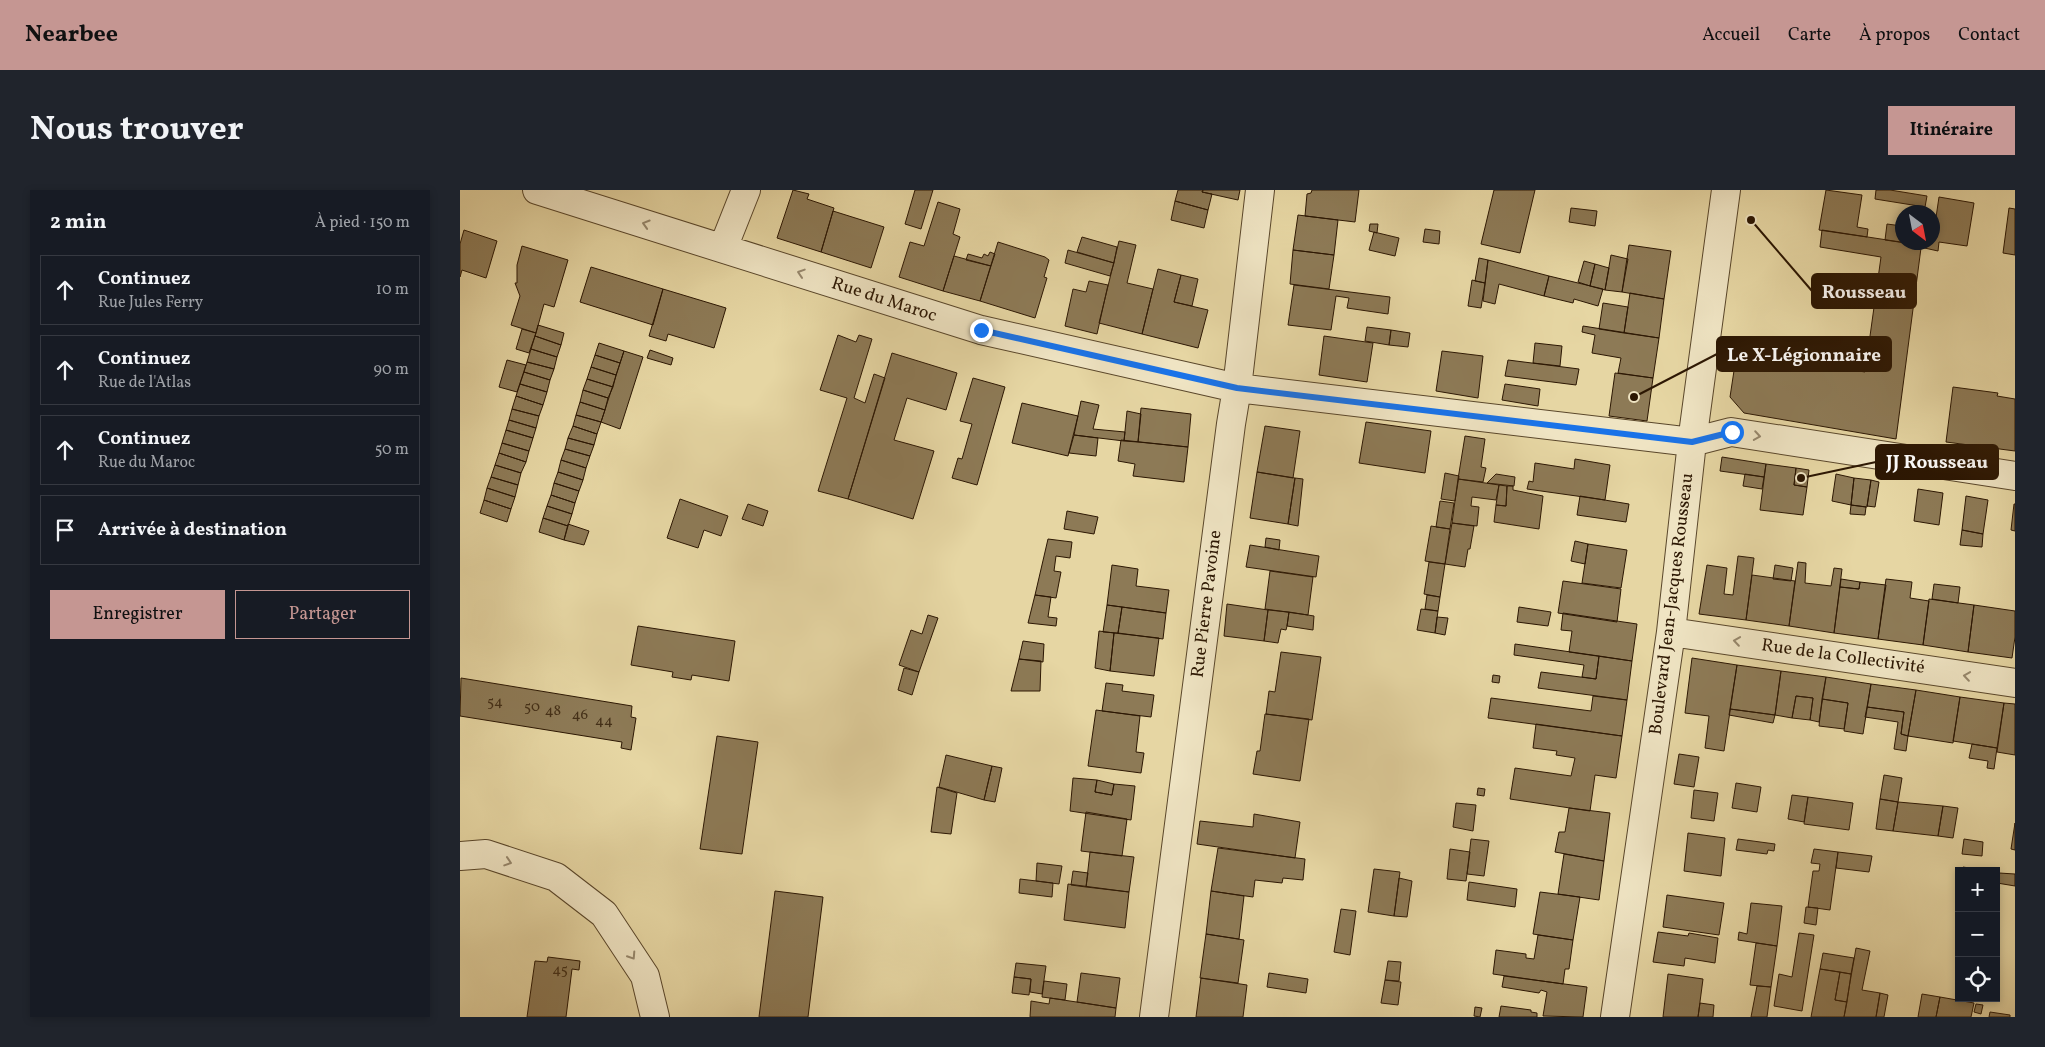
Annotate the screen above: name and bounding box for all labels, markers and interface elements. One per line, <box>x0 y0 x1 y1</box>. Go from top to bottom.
text: Nearbee <box>25 18 118 52</box>
text: Accueil <box>1702 23 1760 48</box>
text: Carte <box>1788 23 1831 48</box>
text: À propos <box>1859 23 1930 48</box>
text: Contact <box>1958 23 2020 48</box>
text: Nous trouver <box>30 106 244 154</box>
button: Itinéraire <box>1888 106 2015 155</box>
north arrow <box>1895 205 1940 250</box>
text: 2 min <box>50 208 107 237</box>
text: À pied · 150 m <box>315 212 410 234</box>
one-way arrow <box>642 220 651 230</box>
text: Continuez <box>98 266 190 292</box>
one-way arrow <box>797 269 806 279</box>
street label: Rue du Maroc <box>828 271 940 329</box>
callout: Rousseau <box>1812 274 1916 308</box>
icon: ahead <box>51 276 79 304</box>
text: 10 m <box>376 279 409 301</box>
text: Rousseau <box>1822 280 1907 306</box>
text: Rue Jules Ferry <box>98 292 203 314</box>
route end <box>970 319 993 342</box>
callout: Le X-Légionnaire <box>1717 337 1891 371</box>
text: Le X-Légionnaire <box>1727 343 1881 369</box>
text: Continuez <box>98 346 190 372</box>
icon: ahead <box>51 356 79 384</box>
text: 90 m <box>373 359 409 381</box>
text: Rue de l'Atlas <box>98 372 191 394</box>
route start <box>1721 421 1744 444</box>
text: Continuez <box>98 426 190 452</box>
one-way arrow <box>1753 430 1761 441</box>
icon: ahead <box>51 436 79 464</box>
text: 50 m <box>375 439 409 461</box>
callout: JJ Rousseau <box>1876 445 1998 479</box>
text: JJ Rousseau <box>1885 450 1988 476</box>
text: Rue du Maroc <box>98 452 195 474</box>
street label: Boulevard Jean-Jacques Rousseau <box>1644 472 1700 736</box>
icon: arrive <box>51 516 79 544</box>
text: Arrivée à destination <box>98 517 287 543</box>
street label: Rue Pierre Pavoine <box>1186 529 1228 679</box>
button: Enregistrer <box>50 590 225 639</box>
button: Partager <box>235 590 410 639</box>
street label: Rue de la Collectivité <box>1760 633 1926 681</box>
one-way arrow <box>1732 637 1741 647</box>
one-way arrow <box>1962 671 1971 681</box>
house number: 54 <box>487 692 503 713</box>
house number: 50 <box>524 697 540 718</box>
house number: 48 <box>545 701 561 722</box>
house number: 46 <box>572 705 588 726</box>
house number: 44 <box>595 711 613 732</box>
one-way arrow <box>503 856 511 866</box>
map controls <box>1955 867 2000 1002</box>
button: + <box>1955 867 2000 912</box>
button: − <box>1955 912 2000 957</box>
one-way arrow <box>626 951 635 960</box>
button: locate <box>1955 957 2000 1002</box>
house number: 45 <box>552 960 568 981</box>

